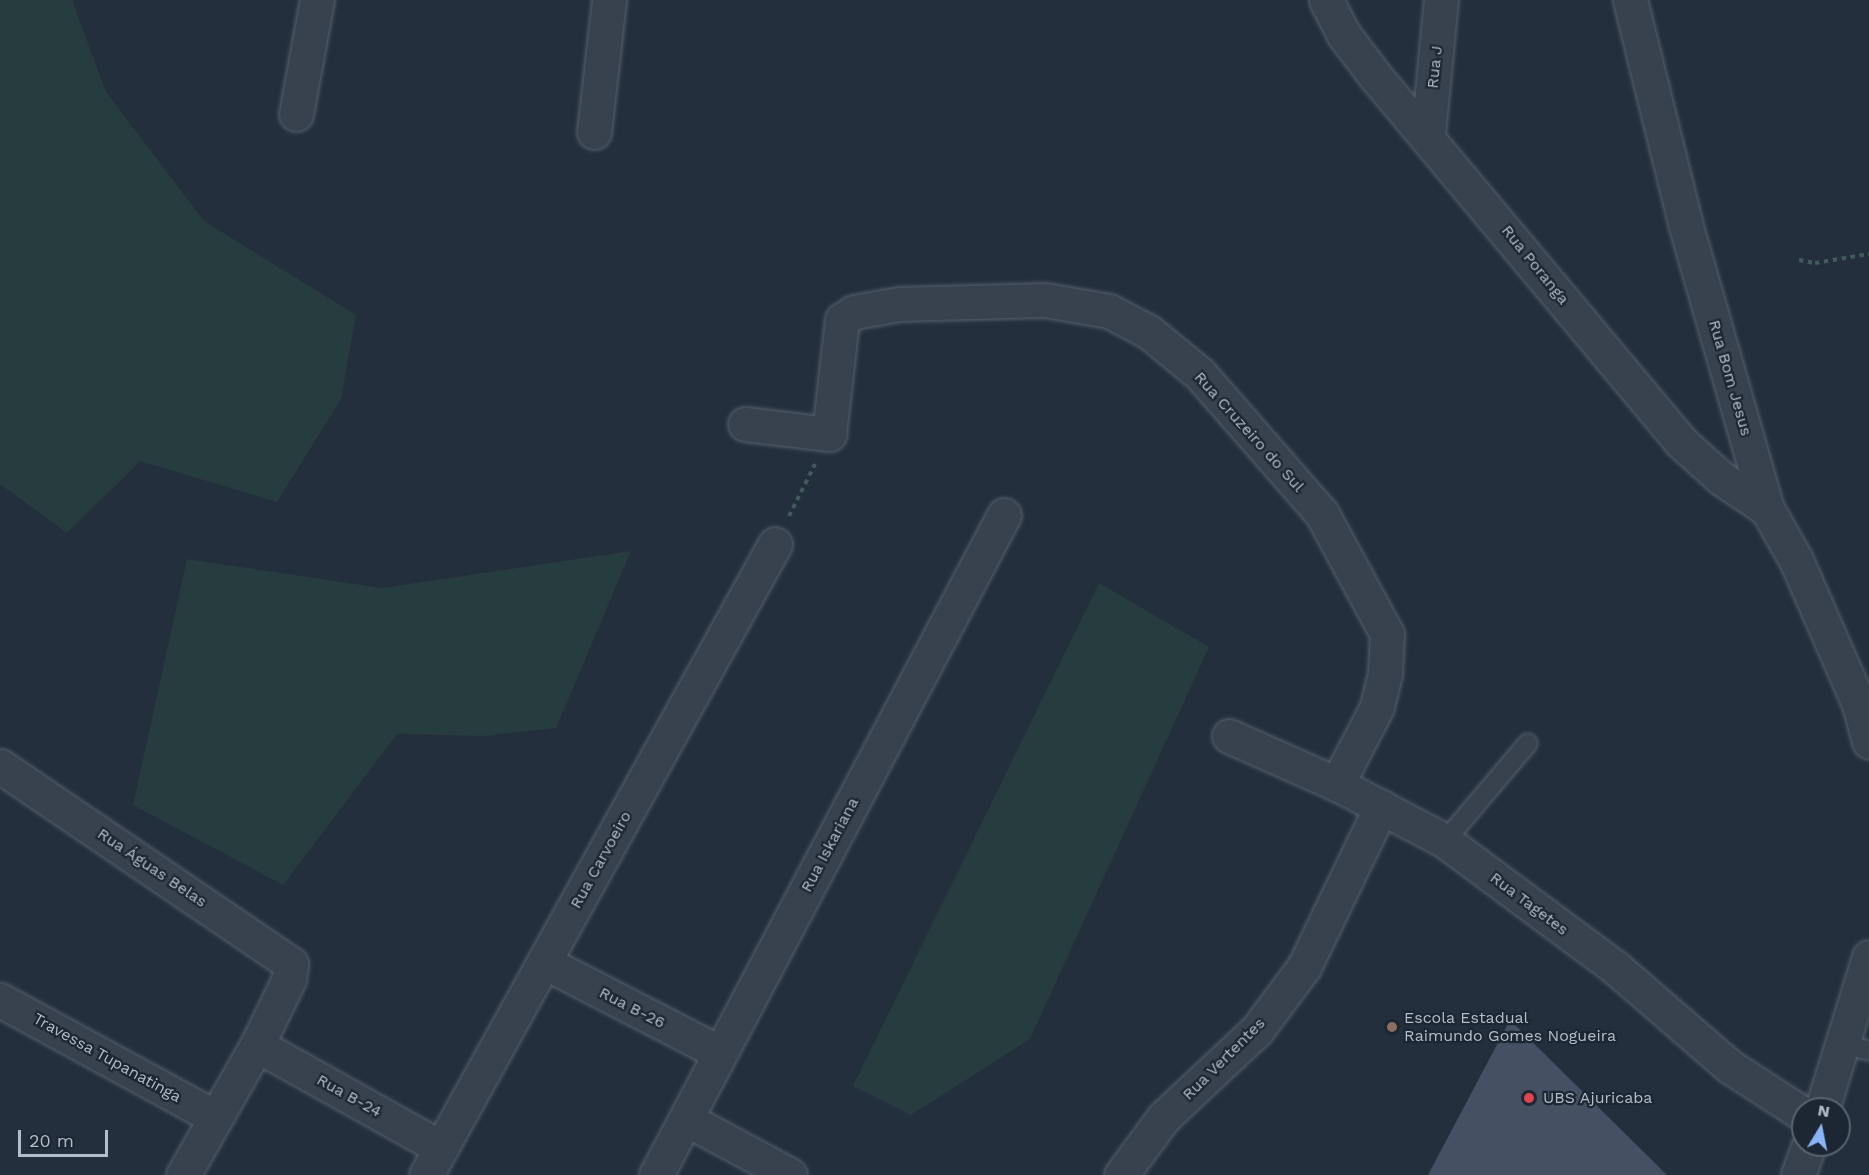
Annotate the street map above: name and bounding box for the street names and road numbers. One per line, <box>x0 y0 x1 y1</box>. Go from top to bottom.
street label: Rua J <box>1423 44 1447 90</box>
street label: Rua Poranga <box>1497 221 1573 309</box>
street label: Rua Bom Jesus <box>1704 317 1756 439</box>
street label: Rua Cruzeiro do Sul <box>1190 368 1308 496</box>
street label: Rua Iskariana <box>797 794 863 896</box>
street label: Rua Carvoeiro <box>566 808 636 912</box>
street label: Rua Águas Belas <box>93 824 211 912</box>
street label: Rua Tagetes <box>1486 868 1572 940</box>
street label: Rua B-26 <box>596 983 668 1033</box>
street label: Travessa Tupanatinga <box>29 1009 185 1107</box>
street label: Rua Vertentes <box>1178 1013 1270 1105</box>
street label: Rua B-24 <box>313 1070 385 1122</box>

